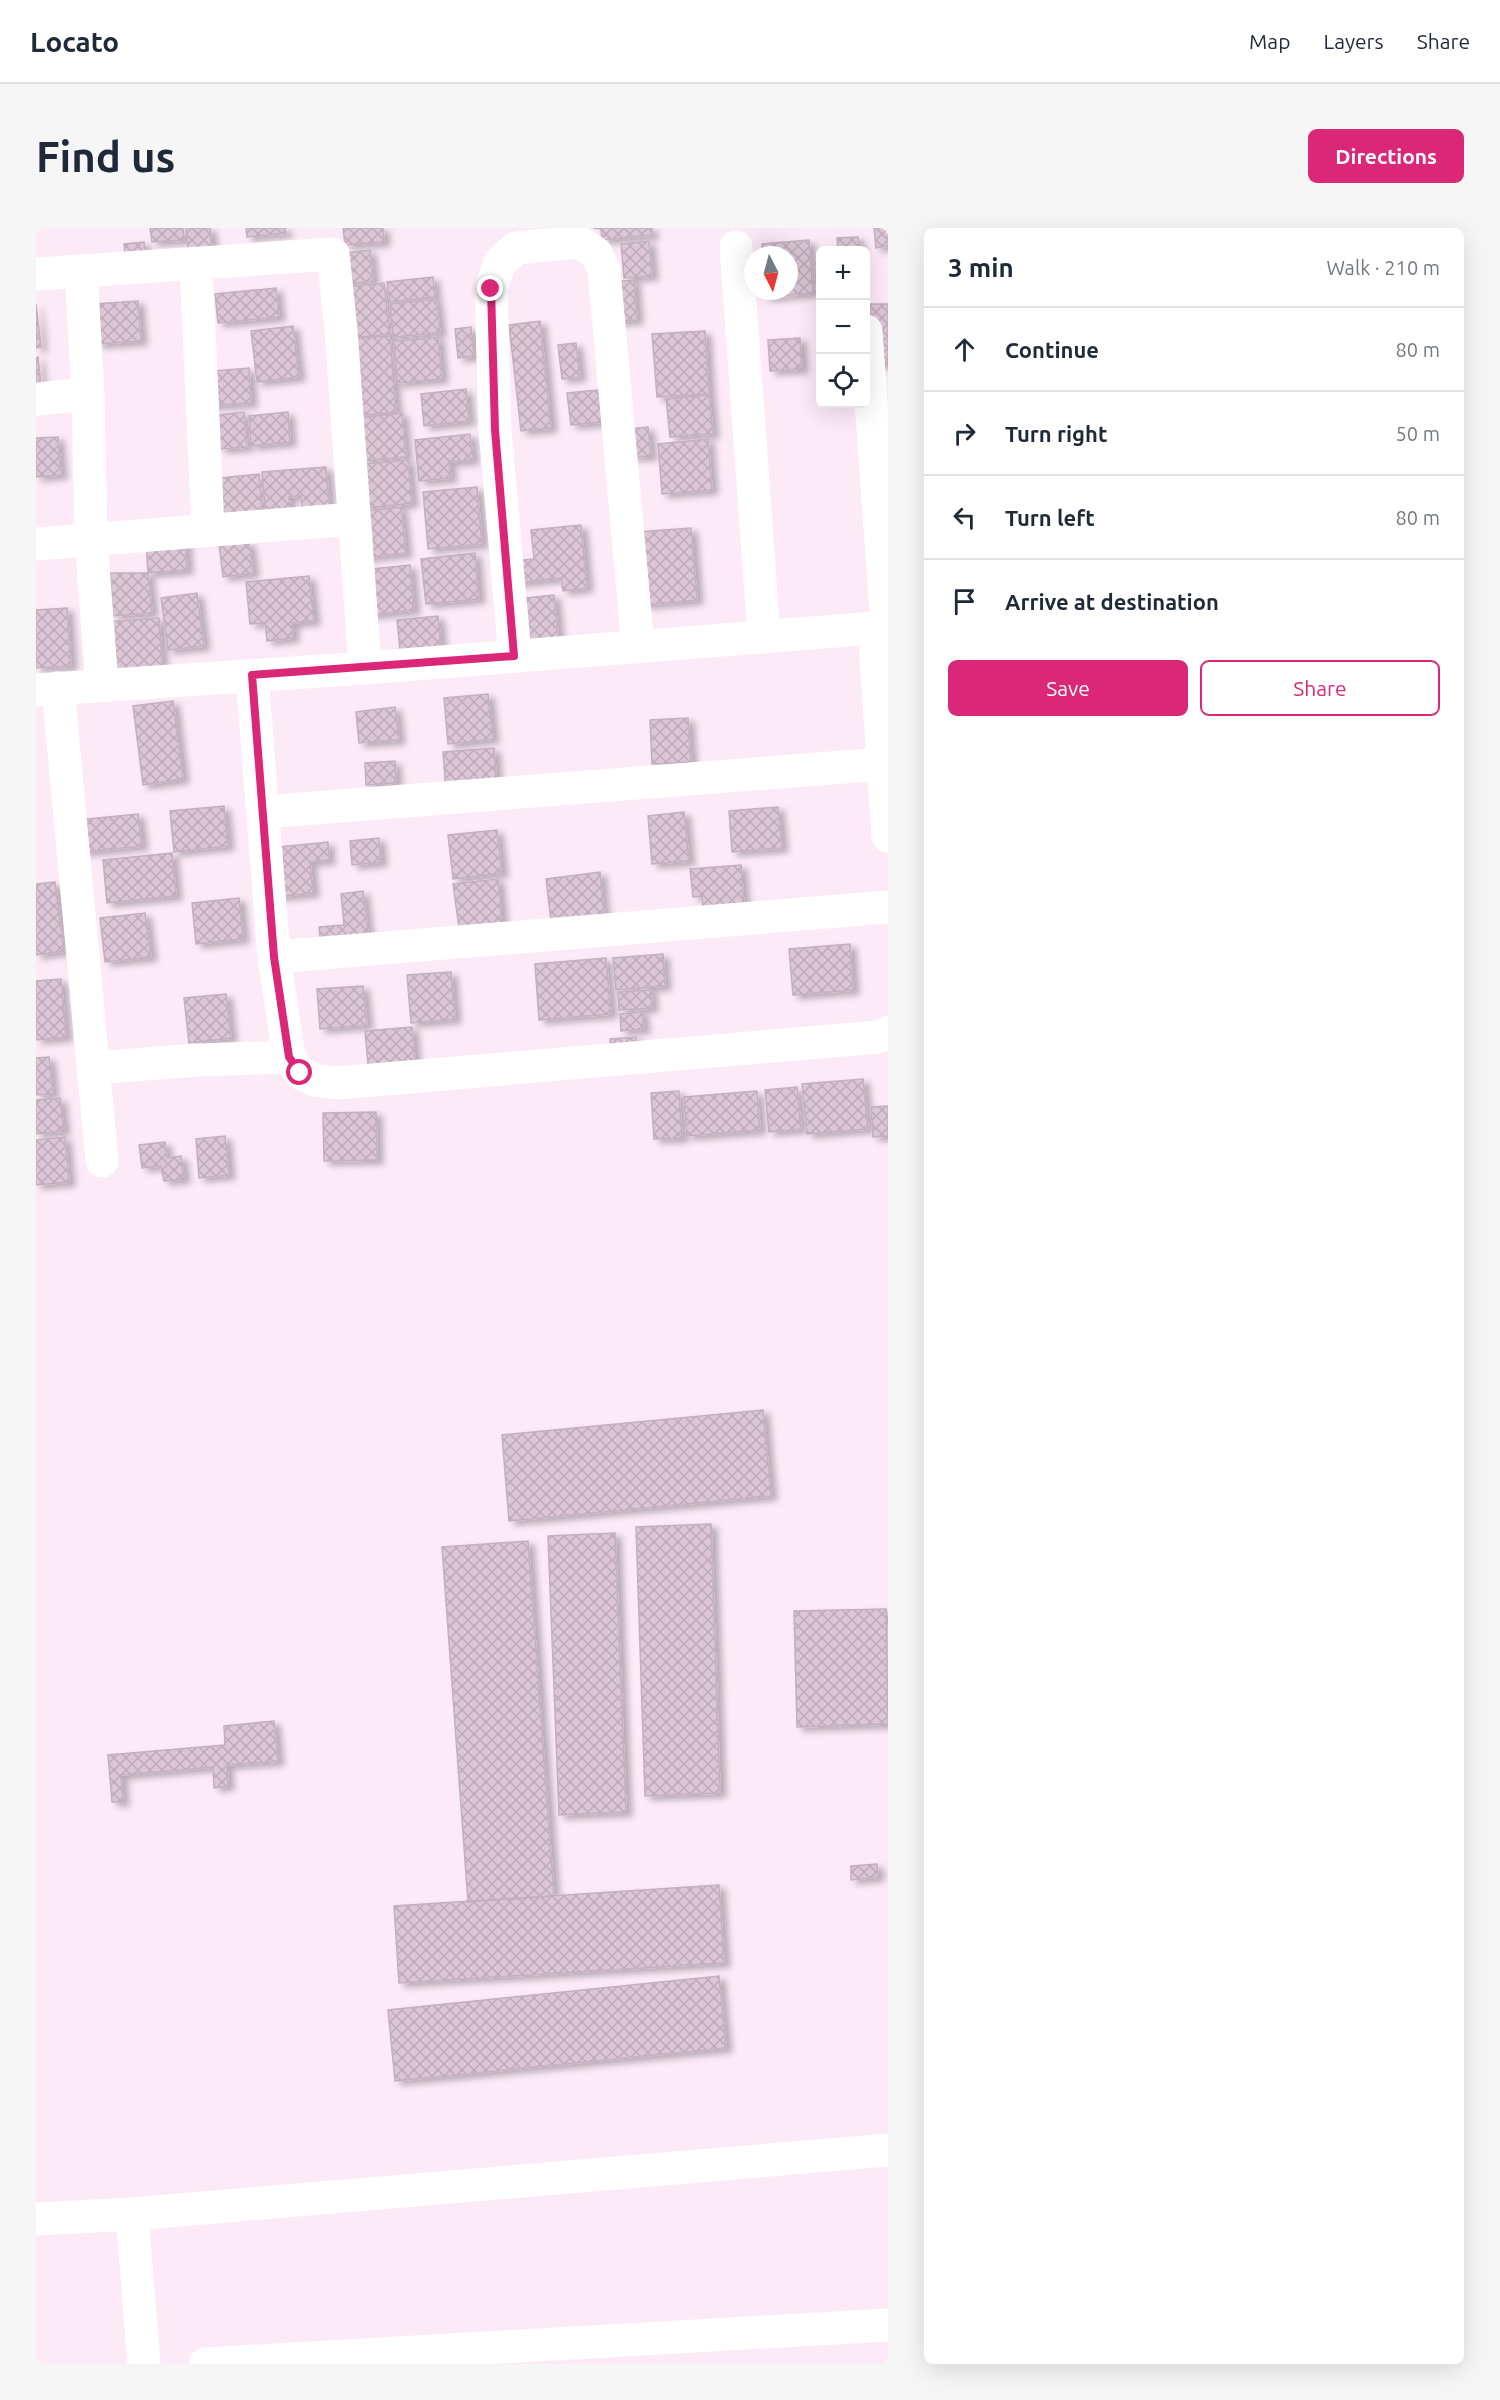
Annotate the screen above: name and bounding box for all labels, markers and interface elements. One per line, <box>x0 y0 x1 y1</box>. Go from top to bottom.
text: Locato <box>30 26 119 57</box>
text: Map <box>1249 29 1290 53</box>
text: Layers <box>1323 29 1384 53</box>
text: Share <box>1417 29 1470 53</box>
button: Directions <box>1308 129 1464 183</box>
text: Find us <box>36 133 175 180</box>
north arrow <box>744 246 798 300</box>
map controls <box>816 246 870 408</box>
button: + <box>816 246 870 300</box>
text: 3 min <box>948 253 1014 282</box>
text: Walk · 210 m <box>1327 256 1440 279</box>
route end <box>477 275 503 301</box>
button: − <box>816 300 870 354</box>
icon: ahead <box>948 333 981 366</box>
text: Continue <box>1005 337 1099 362</box>
text: 80 m <box>1396 338 1440 361</box>
button: locate <box>816 354 870 408</box>
icon: right <box>948 417 981 450</box>
text: Turn right <box>1005 421 1107 446</box>
text: 50 m <box>1396 422 1440 445</box>
icon: left <box>948 501 981 534</box>
text: Turn left <box>1005 505 1095 530</box>
text: 80 m <box>1396 506 1440 529</box>
icon: arrive <box>948 585 981 618</box>
text: Arrive at destination <box>1005 589 1219 614</box>
button: Save <box>948 660 1188 716</box>
button: Share <box>1200 660 1440 716</box>
route start <box>286 1059 312 1085</box>

